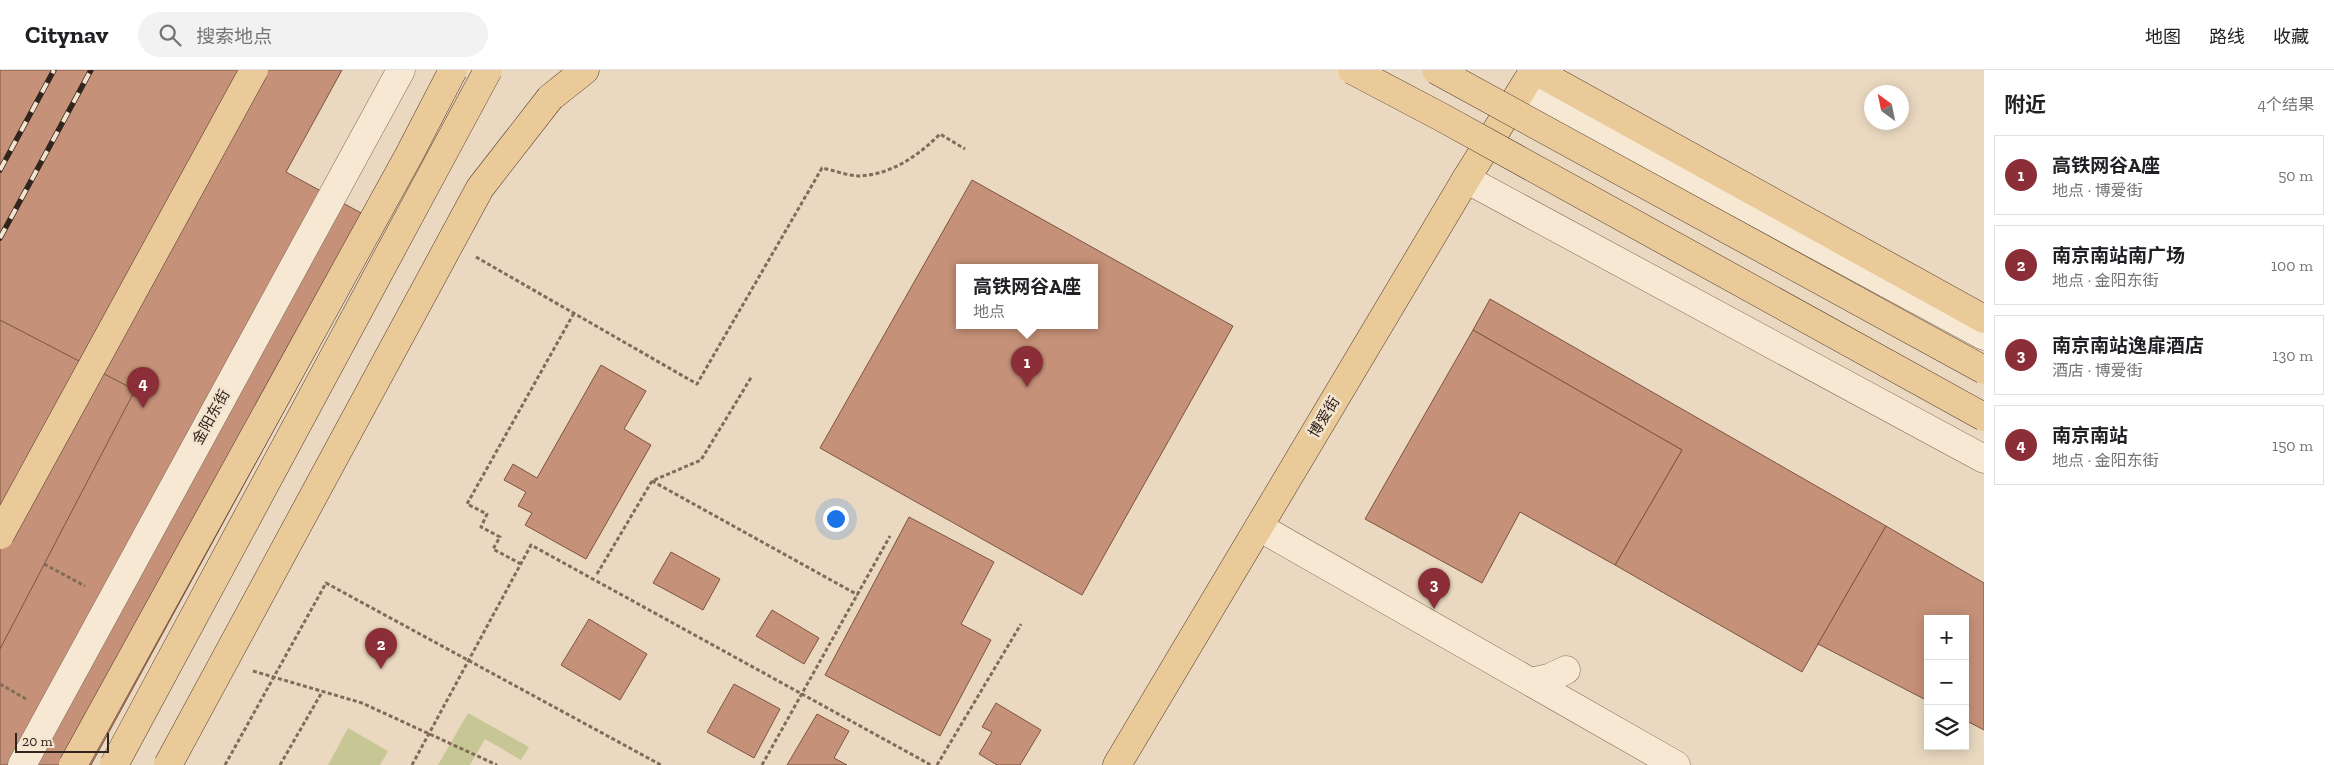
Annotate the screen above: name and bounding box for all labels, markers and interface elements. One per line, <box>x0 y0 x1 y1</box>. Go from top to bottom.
search box <box>138 12 488 57</box>
text: Citynav <box>25 20 108 49</box>
icon: search <box>156 21 184 49</box>
text: 搜索地点 <box>196 25 272 48</box>
text: 地图 <box>2145 26 2181 48</box>
text: 路线 <box>2209 26 2245 48</box>
text: 收藏 <box>2273 26 2309 48</box>
north arrow <box>1864 85 1909 130</box>
text: 附近 <box>2004 92 2046 117</box>
text: 4个结果 <box>2257 95 2314 114</box>
text: 高铁网谷A座 <box>2052 154 2160 177</box>
text: 1 <box>2018 166 2024 185</box>
text: 50 m <box>2278 166 2313 185</box>
text: 地点 · 博爱街 <box>2052 181 2143 200</box>
text: 南京南站南广场 <box>2052 244 2185 267</box>
text: 2 <box>2017 256 2025 275</box>
text: 100 m <box>2271 256 2313 275</box>
popup <box>956 264 1098 329</box>
text: 地点 · 金阳东街 <box>2052 271 2159 290</box>
text: 高铁网谷A座 <box>973 275 1081 298</box>
text: 地点 <box>973 302 1005 321</box>
text: 南京南站逸扉酒店 <box>2052 334 2204 357</box>
pin: 1 <box>1011 346 1043 387</box>
text: 3 <box>2017 346 2025 365</box>
text: 130 m <box>2272 346 2313 365</box>
text: 酒店 · 博爱街 <box>2052 361 2143 380</box>
pin: 4 <box>127 367 159 408</box>
street label: 金阳东街 <box>189 386 233 448</box>
street label: 博爱街 <box>1305 393 1343 441</box>
text: 南京南站 <box>2052 424 2128 447</box>
text: 4 <box>2016 436 2026 455</box>
text: 150 m <box>2272 436 2313 455</box>
text: 地点 · 金阳东街 <box>2052 451 2159 470</box>
your location <box>823 506 849 532</box>
pin: 3 <box>1418 568 1450 609</box>
map controls <box>1924 615 1969 750</box>
button: + <box>1924 615 1969 660</box>
pin: 2 <box>365 628 397 669</box>
button: − <box>1924 660 1969 705</box>
button: layers <box>1924 705 1969 750</box>
scale bar <box>15 730 109 753</box>
text: 20 m <box>22 733 53 750</box>

